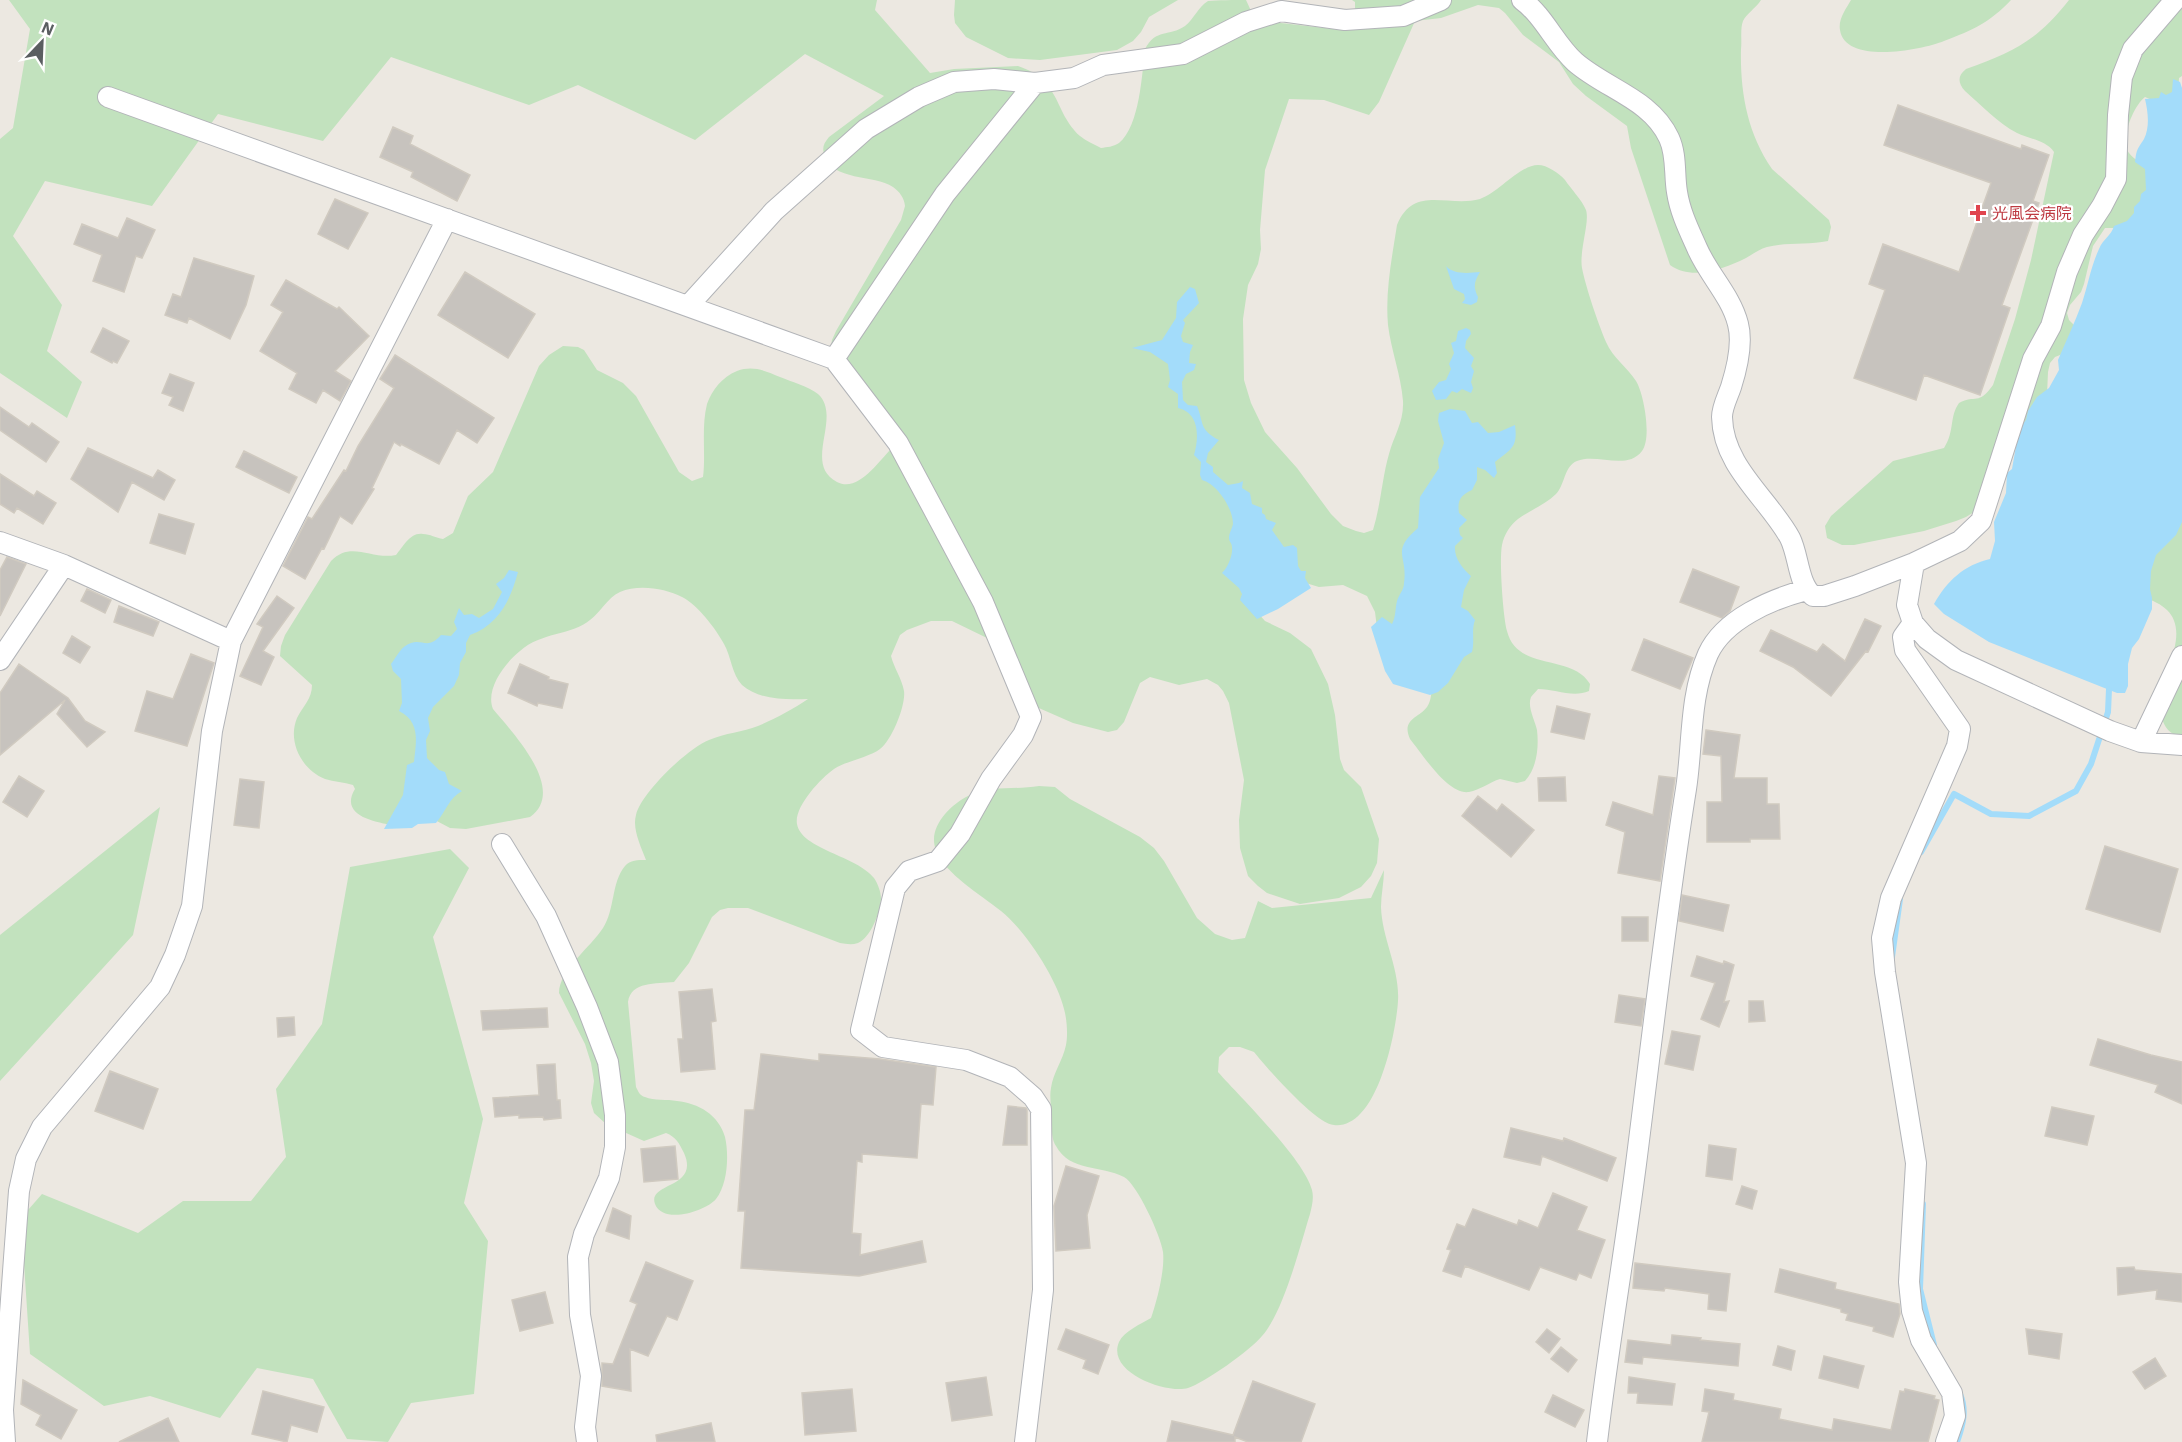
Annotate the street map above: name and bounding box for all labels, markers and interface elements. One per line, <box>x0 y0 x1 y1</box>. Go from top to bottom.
north arrow <box>12 12 72 72</box>
text: N <box>39 17 57 40</box>
place label: 光風会病院 <box>1992 203 2072 223</box>
marker: 光風会病院 <box>1969 204 1987 222</box>

